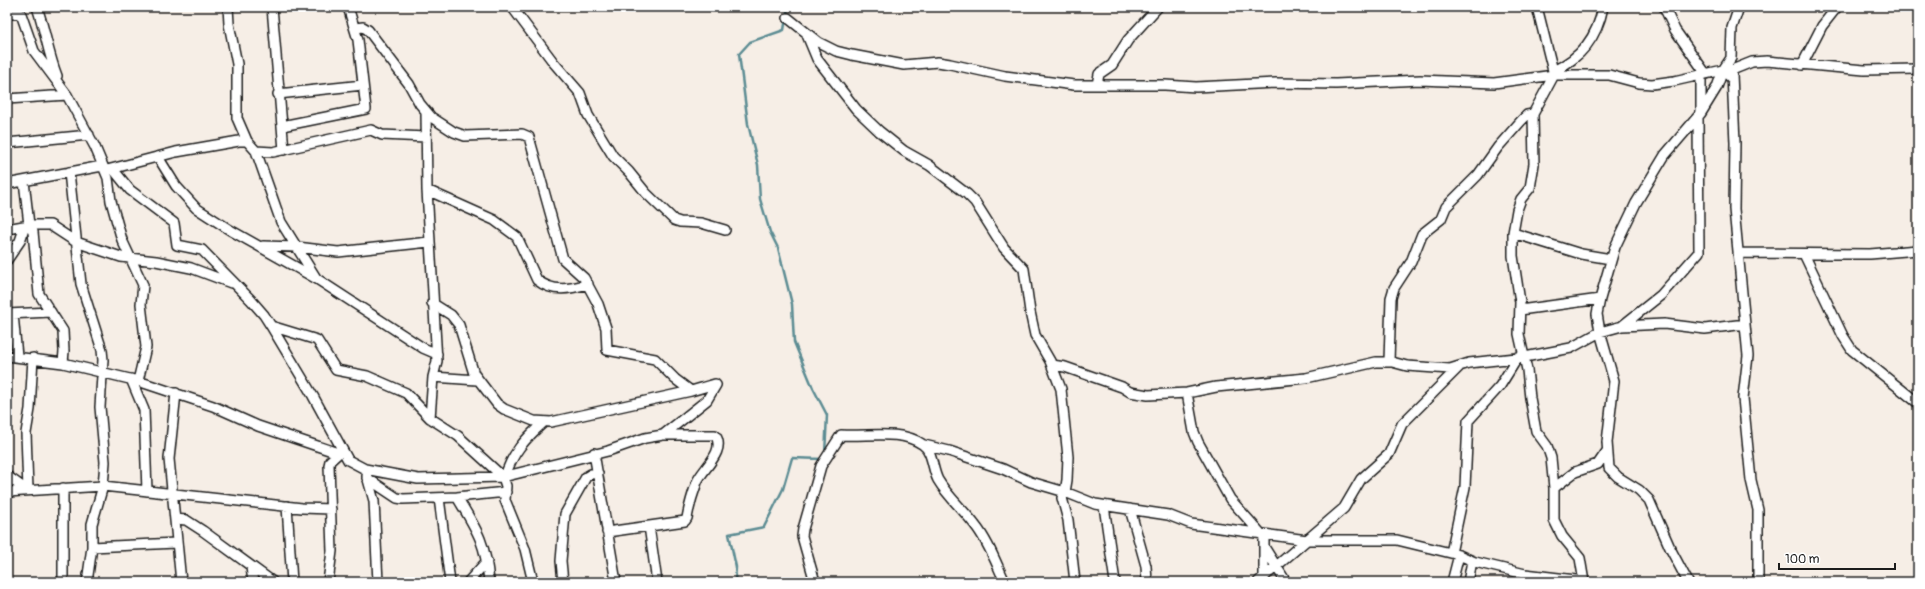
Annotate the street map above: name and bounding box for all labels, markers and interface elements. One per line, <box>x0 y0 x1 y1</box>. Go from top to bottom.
scale bar <box>1779 545 1895 571</box>
text: 100 m <box>1785 552 1820 567</box>

